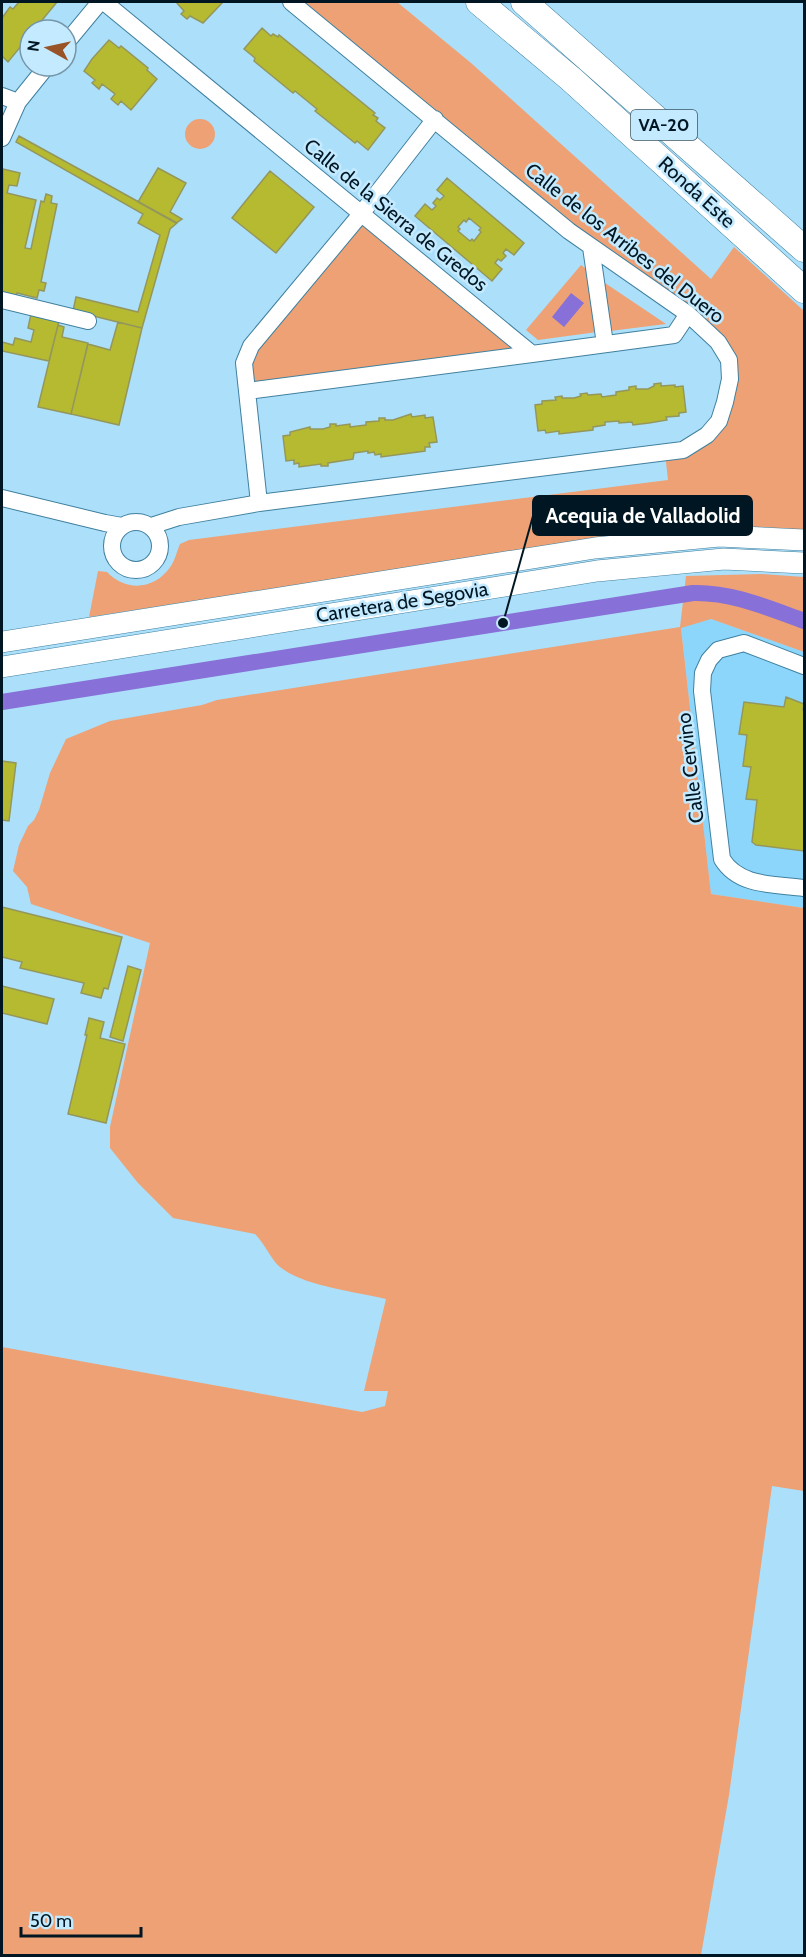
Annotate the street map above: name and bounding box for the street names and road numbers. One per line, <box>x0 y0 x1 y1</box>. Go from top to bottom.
road number: VA-20 <box>631 110 697 140</box>
street label: Calle de la Sierra de Gredos <box>299 134 493 296</box>
street label: Ronda Este <box>654 151 740 233</box>
street label: Calle de los Arribes del Duero <box>521 158 729 328</box>
street label: Carretera de Segovia <box>314 576 490 627</box>
street label: Calle Cervino <box>671 712 709 824</box>

